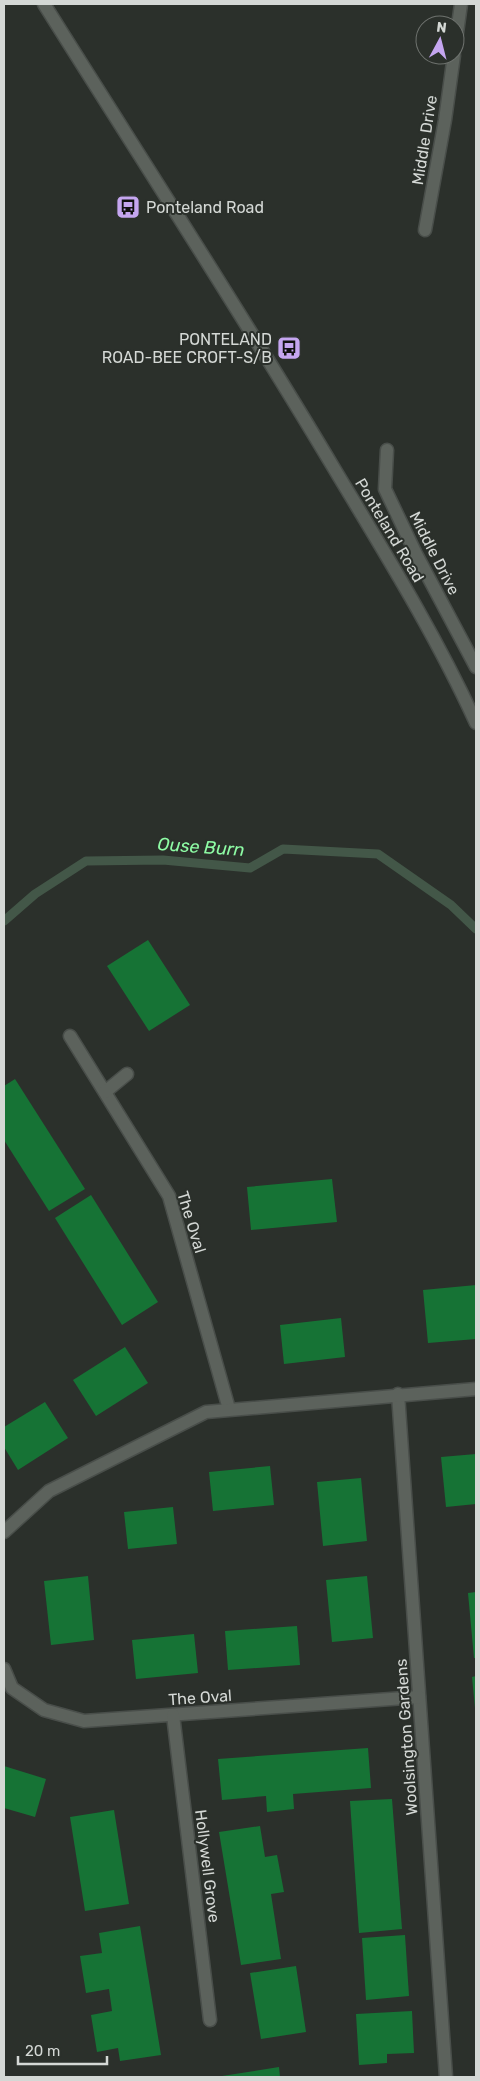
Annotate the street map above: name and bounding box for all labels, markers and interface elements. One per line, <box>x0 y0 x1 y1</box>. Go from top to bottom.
north arrow <box>415 15 465 65</box>
text: N <box>435 19 448 37</box>
street label: Middle Drive <box>408 94 441 186</box>
bus stop icon: Ponteland Road <box>115 194 141 220</box>
place label: Ponteland Road <box>146 198 264 217</box>
place label: PONTELAND ROAD-BEE CROFT-S/B <box>102 330 272 367</box>
bus stop icon: PONTELAND ROAD-BEE CROFT-S/B <box>276 335 302 361</box>
street label: Ponteland Road <box>351 475 428 586</box>
street label: Middle Drive <box>405 508 464 598</box>
water label: Ouse Burn <box>157 833 245 861</box>
street label: The Oval <box>173 1189 210 1255</box>
street label: Woolsington Gardens <box>392 1658 421 1816</box>
street label: The Oval <box>168 1686 232 1709</box>
street label: Hollywell Grove <box>191 1808 224 1924</box>
scale bar <box>18 2034 106 2066</box>
text: 20 m <box>25 2042 60 2060</box>

